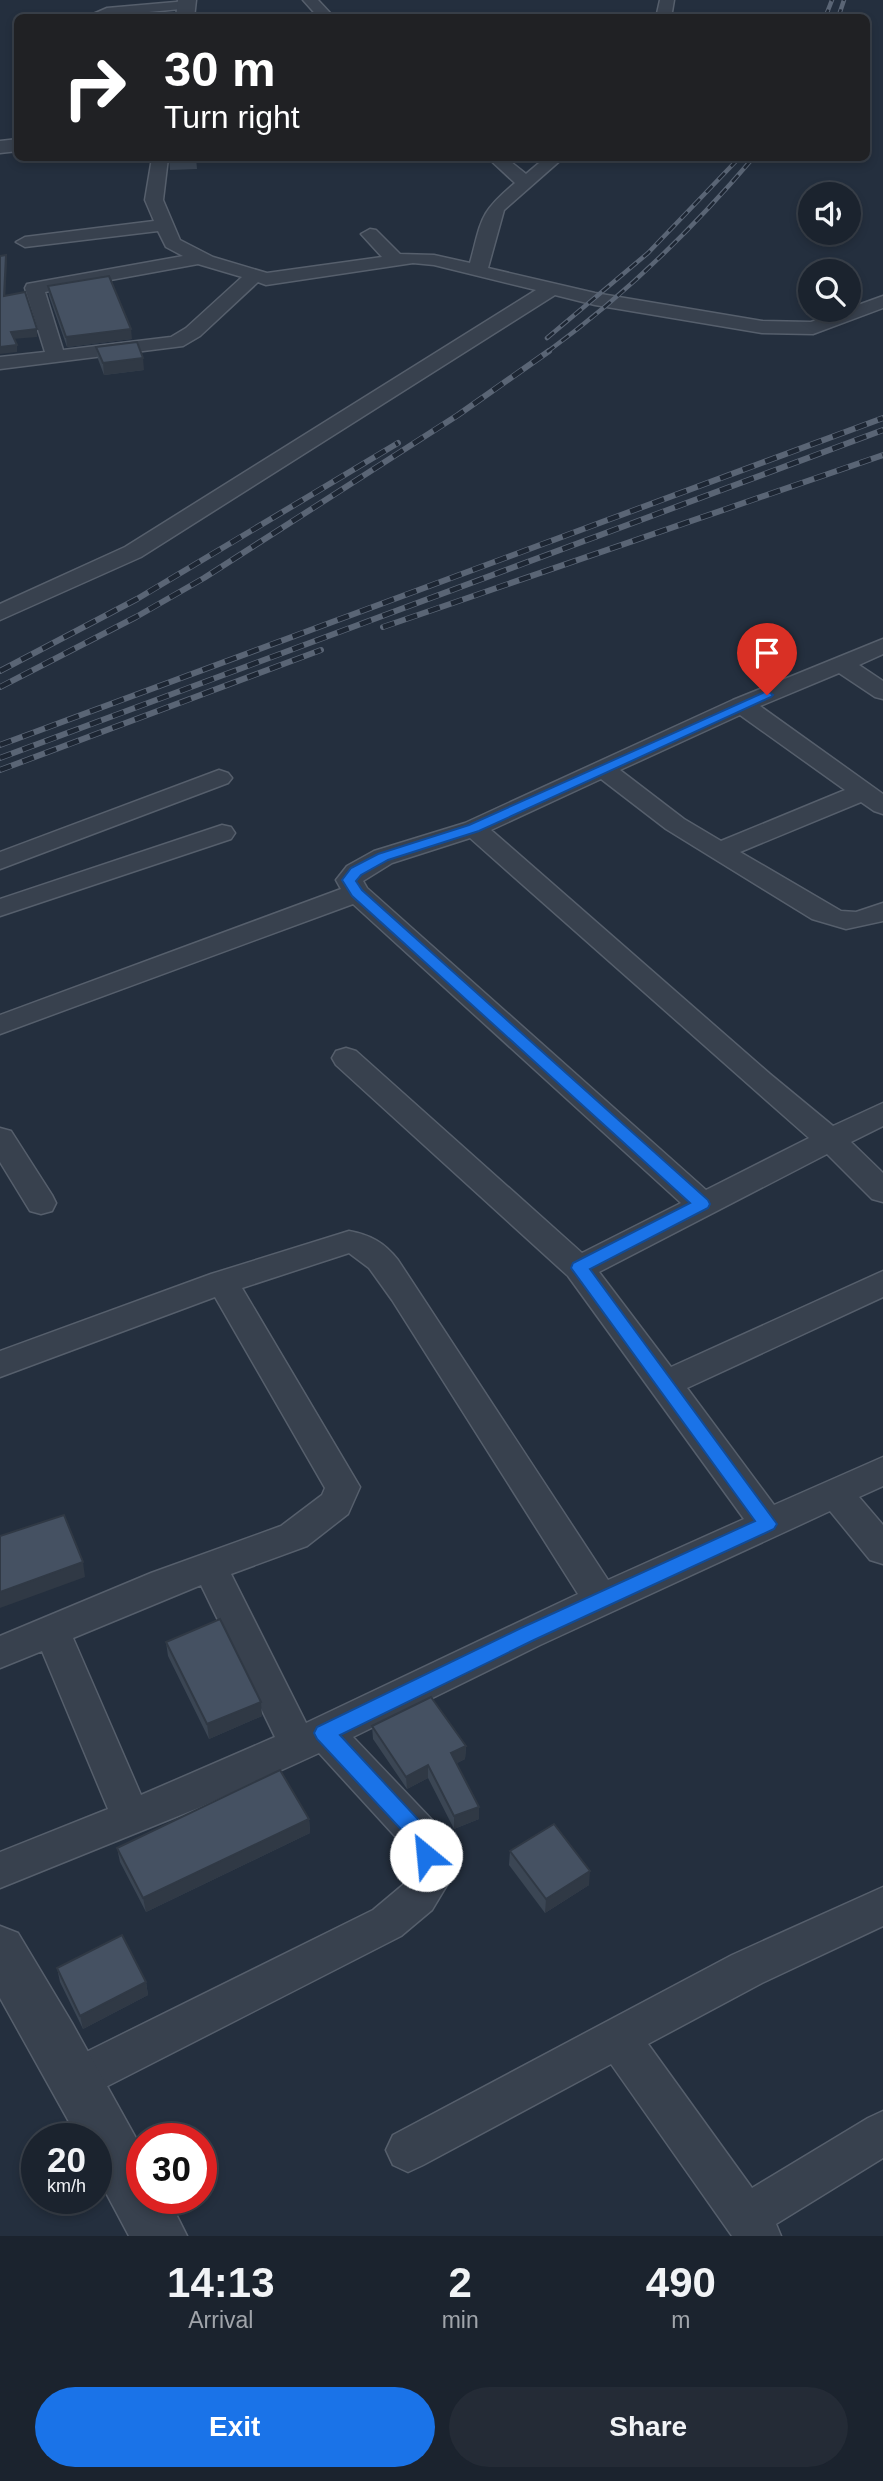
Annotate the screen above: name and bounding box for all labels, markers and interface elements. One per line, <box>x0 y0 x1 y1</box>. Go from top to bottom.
icon: right <box>49 42 140 133</box>
text: 30 m <box>164 42 276 96</box>
text: Turn right <box>164 99 300 135</box>
map controls <box>798 182 861 322</box>
button: sound <box>798 182 861 245</box>
button: search <box>798 259 861 322</box>
pin <box>737 623 797 695</box>
icon: arrive <box>748 634 786 672</box>
position arrow <box>389 1818 463 1892</box>
speed limit sign: 30 <box>126 2123 217 2214</box>
text: 20 <box>47 2140 86 2179</box>
text: km/h <box>47 2176 86 2196</box>
text: 14:13 <box>167 2259 275 2306</box>
text: 2 <box>448 2259 472 2306</box>
text: 490 <box>646 2259 716 2306</box>
text: Arrival <box>188 2307 253 2333</box>
text: min <box>442 2307 479 2333</box>
text: m <box>671 2307 690 2333</box>
button: Exit <box>35 2387 435 2467</box>
button: Share <box>449 2387 848 2467</box>

